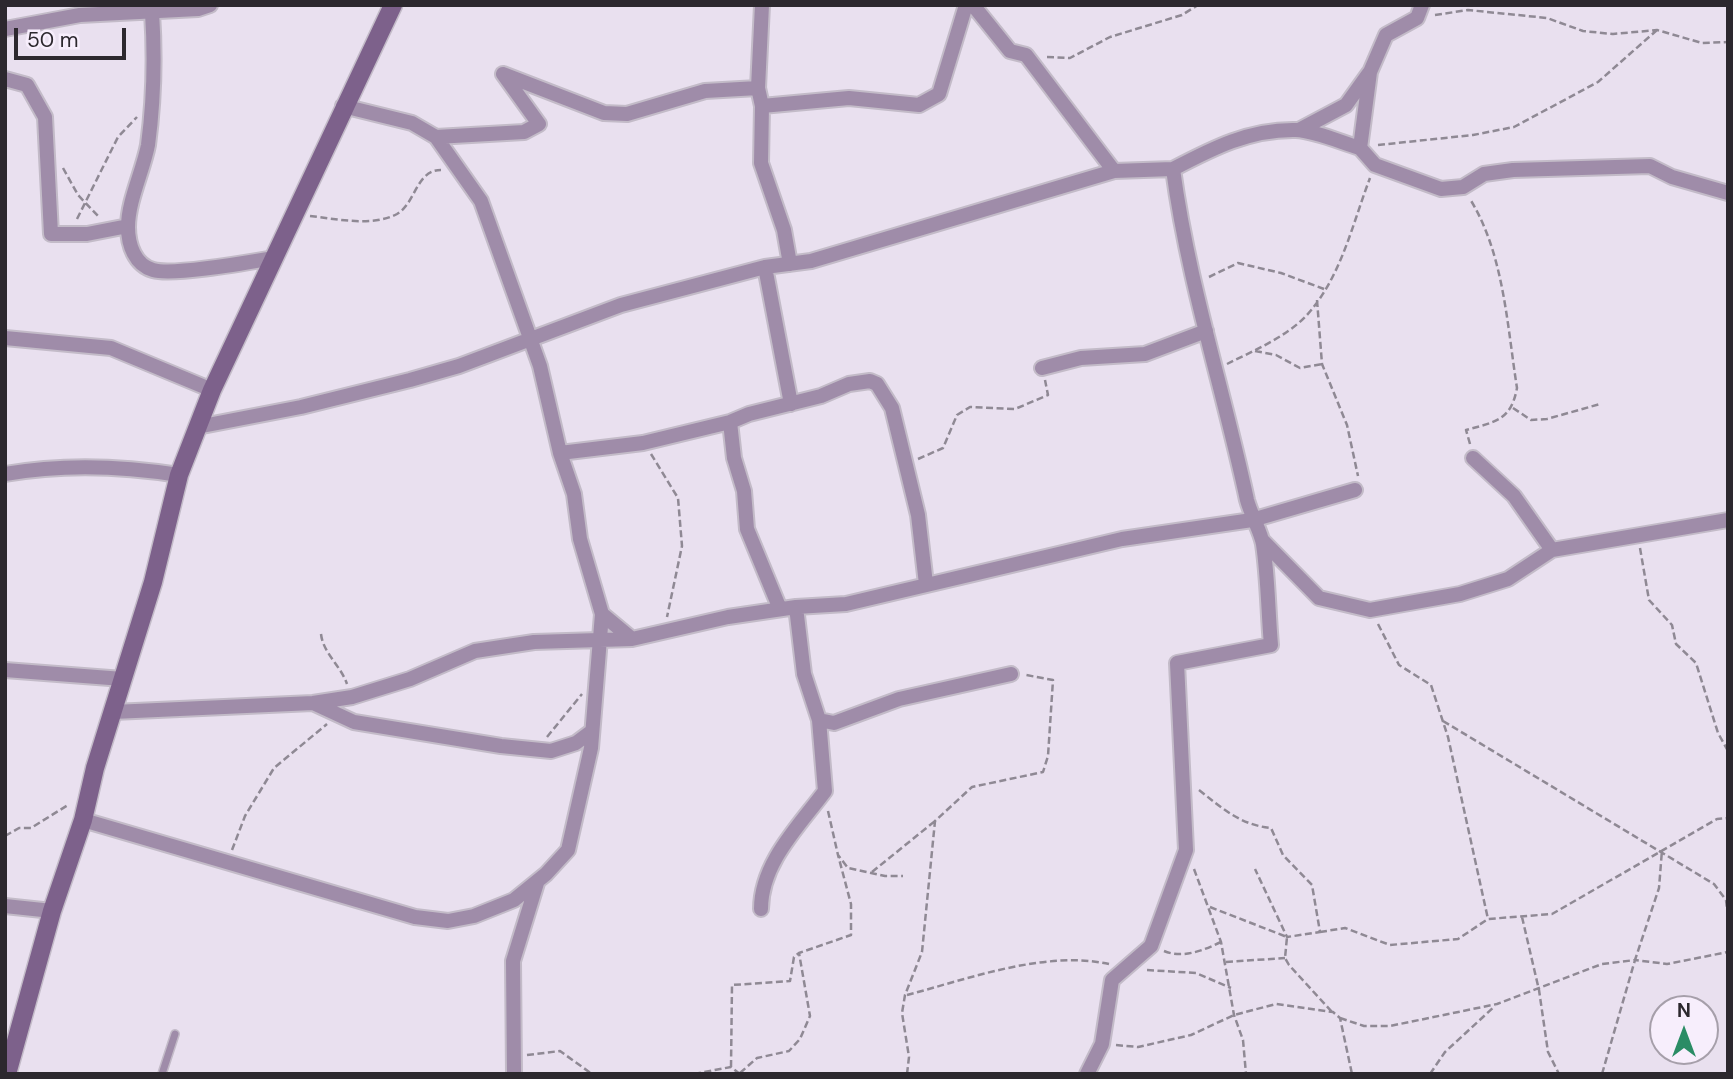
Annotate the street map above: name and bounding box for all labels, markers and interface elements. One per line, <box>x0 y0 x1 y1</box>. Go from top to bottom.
scale bar <box>18 14 130 58</box>
text: 50 m <box>27 26 78 54</box>
north arrow <box>1649 995 1719 1065</box>
text: N <box>1677 998 1691 1023</box>

